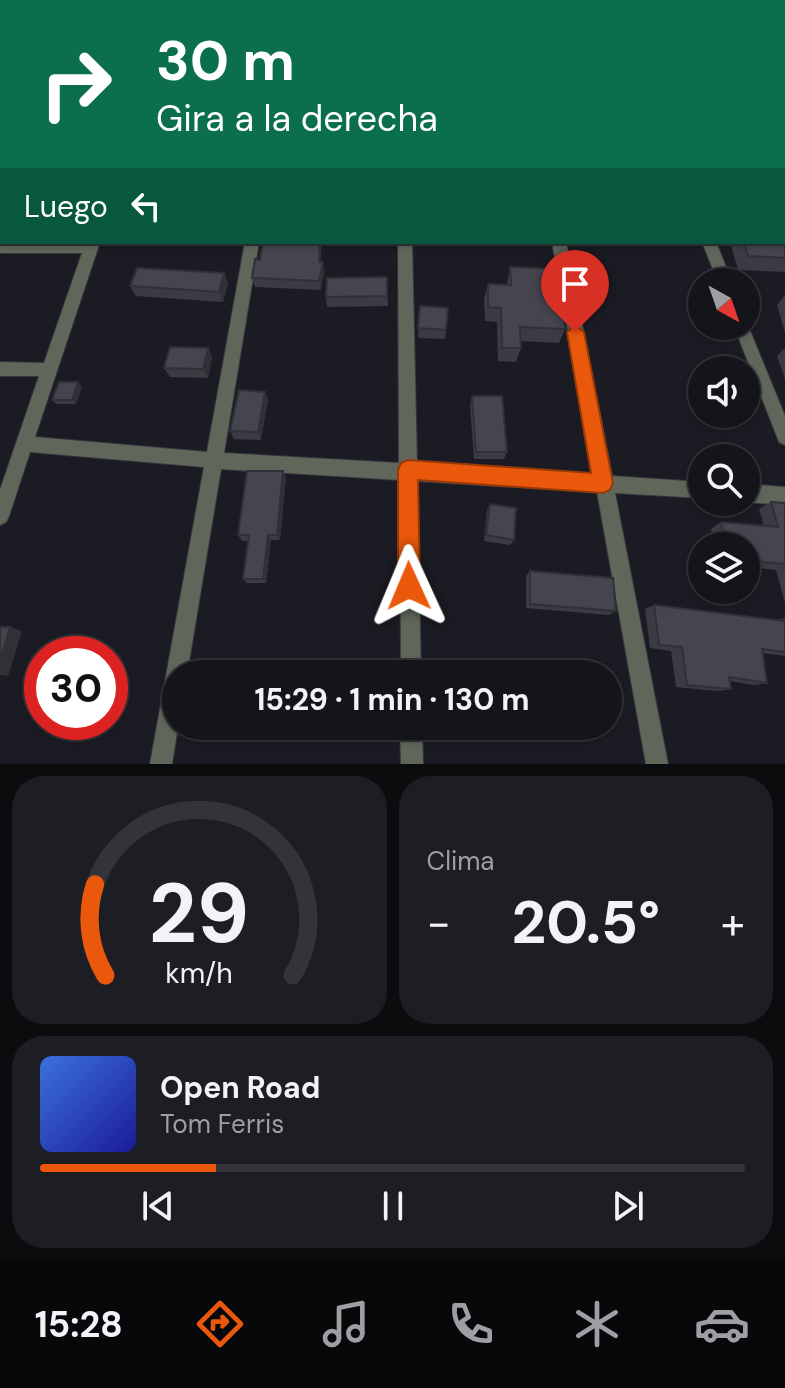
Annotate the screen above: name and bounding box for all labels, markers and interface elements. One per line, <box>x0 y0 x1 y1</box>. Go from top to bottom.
text: 30 m <box>156 24 295 97</box>
icon: right <box>24 32 128 136</box>
text: Gira a la derecha <box>156 95 438 142</box>
icon: left <box>124 184 168 228</box>
text: Luego <box>24 187 108 226</box>
pin <box>541 250 609 332</box>
icon: arrive <box>553 262 597 306</box>
north arrow <box>688 268 760 340</box>
map controls <box>688 268 760 604</box>
button: sound <box>688 356 760 428</box>
button: search <box>688 444 760 516</box>
button: layers <box>688 532 760 604</box>
position arrow <box>367 544 451 628</box>
speed limit sign: 30 <box>24 636 128 740</box>
text: 15:29 · 1 min · 130 m <box>254 680 530 719</box>
text: Clima <box>427 844 495 878</box>
text: 29 <box>149 859 249 968</box>
text: 20.5° <box>512 883 660 962</box>
text: − <box>427 894 451 952</box>
text: + <box>721 894 745 952</box>
text: km/h <box>165 955 233 992</box>
text: Open Road <box>160 1068 320 1107</box>
text: Tom Ferris <box>160 1107 284 1141</box>
icon: previous <box>136 1184 180 1228</box>
icon: pause <box>371 1184 415 1228</box>
icon: next <box>606 1184 650 1228</box>
icon: directions <box>192 1296 248 1352</box>
icon: music <box>318 1296 374 1352</box>
icon: phone <box>443 1296 499 1352</box>
icon: climate <box>569 1296 625 1352</box>
icon: car <box>694 1296 750 1352</box>
text: 15:28 <box>35 1301 123 1348</box>

